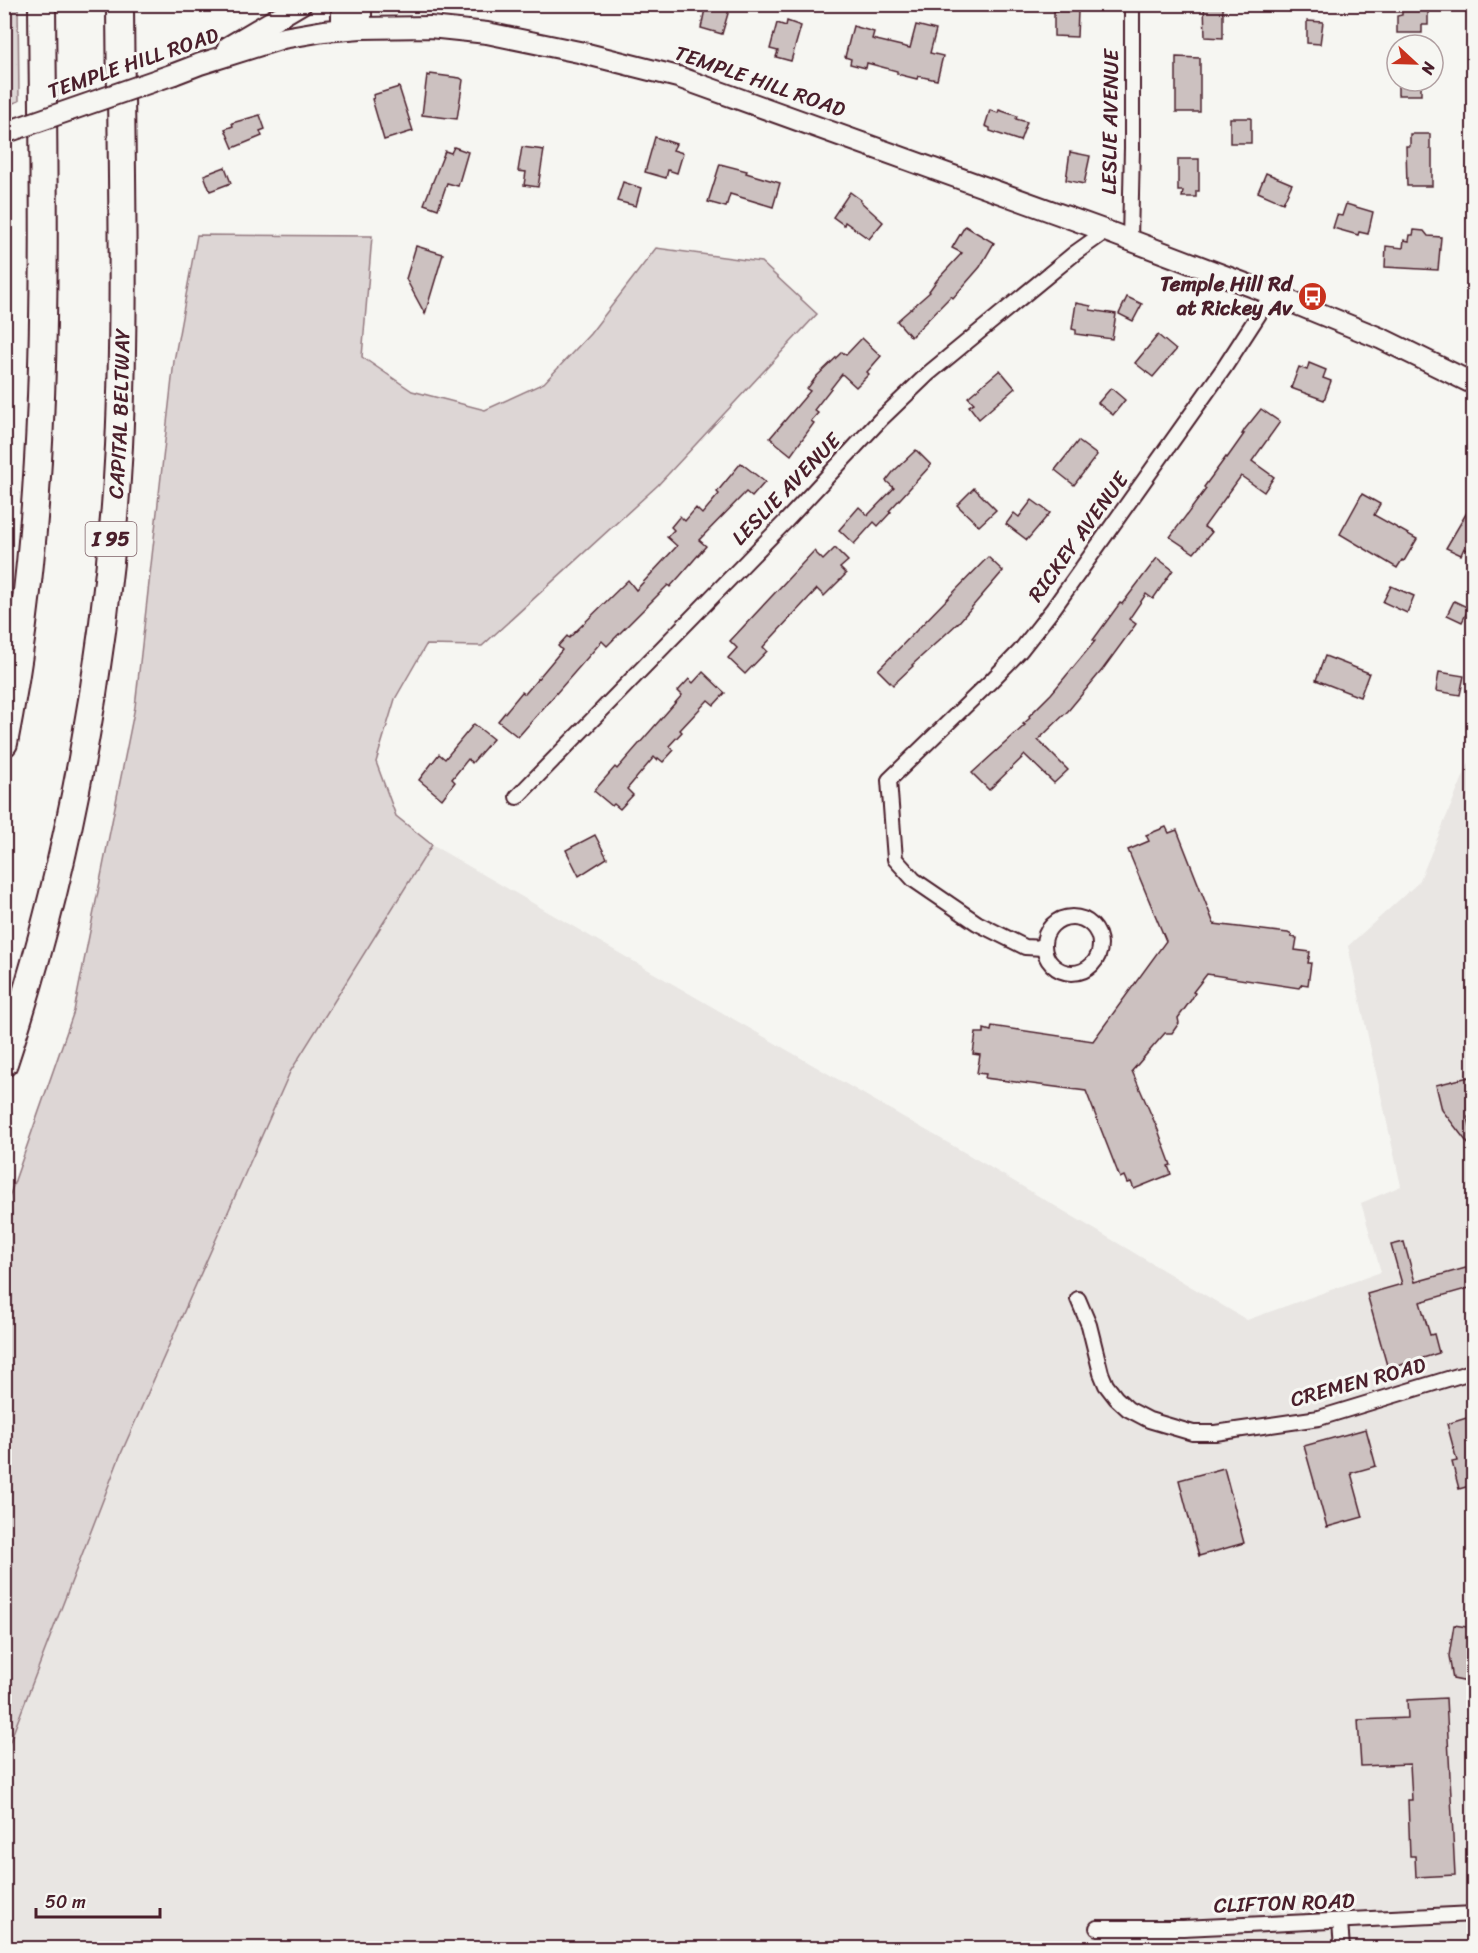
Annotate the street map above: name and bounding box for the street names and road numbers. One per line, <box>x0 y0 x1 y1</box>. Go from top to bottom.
street label: TEMPLE HILL ROAD <box>42 16 224 110</box>
street label: TEMPLE HILL ROAD <box>669 34 851 128</box>
street label: LESLIE AVENUE <box>1090 48 1130 195</box>
street label: CAPITAL BELTWAY <box>97 328 141 500</box>
street label: LESLIE AVENUE <box>722 423 851 555</box>
street label: RICKEY AVENUE <box>1018 463 1139 610</box>
road number: I 95 <box>86 522 136 556</box>
street label: CREMEN ROAD <box>1286 1346 1430 1418</box>
street label: CLIFTON ROAD <box>1213 1882 1355 1924</box>

